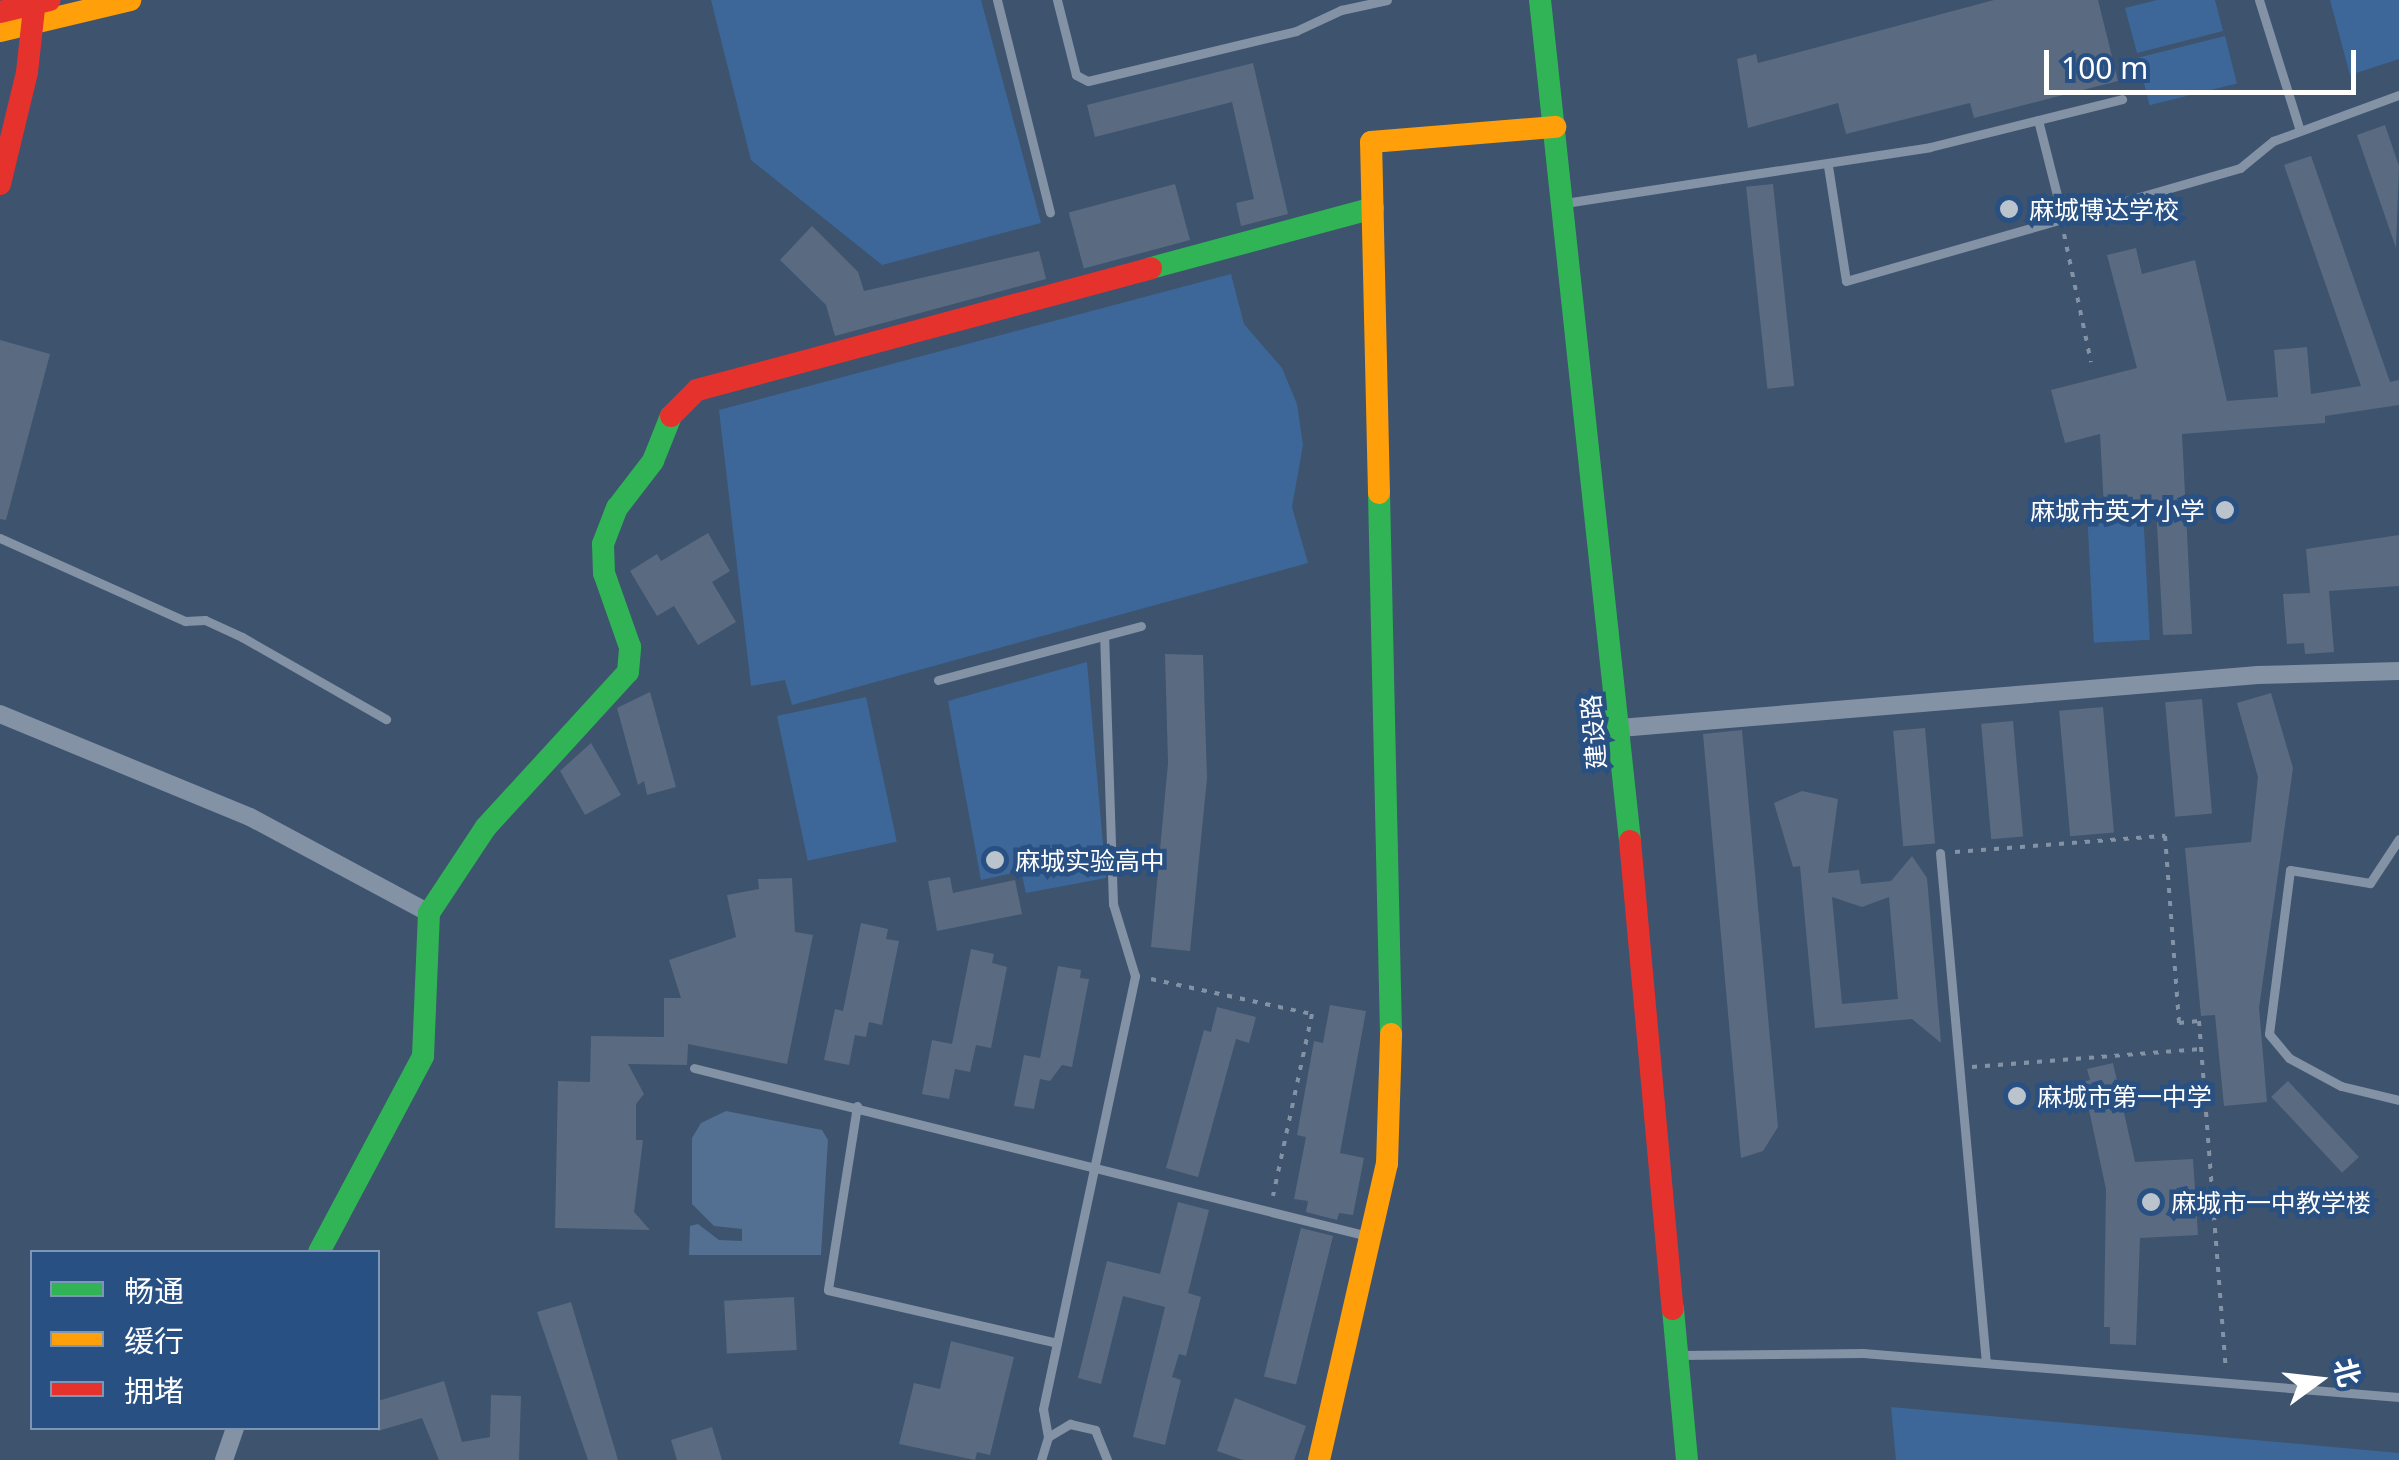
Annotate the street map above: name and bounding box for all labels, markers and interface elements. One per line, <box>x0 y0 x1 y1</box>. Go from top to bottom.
scale bar <box>2049 30 2362 92</box>
text: 100 m <box>2061 47 2148 88</box>
place label: 麻城博达学校 <box>2029 194 2179 224</box>
marker: 麻城博达学校 <box>1998 198 2020 220</box>
place label: 麻城市英才小学 <box>2030 495 2205 525</box>
marker: 麻城市英才小学 <box>2214 499 2236 521</box>
street label: 建设路 <box>1575 693 1611 771</box>
place label: 麻城实验高中 <box>1015 845 1165 875</box>
marker: 麻城实验高中 <box>984 849 1006 871</box>
place label: 麻城市第一中学 <box>2037 1081 2212 1111</box>
marker: 麻城市第一中学 <box>2006 1085 2028 1107</box>
place label: 麻城市一中教学楼 <box>2171 1187 2371 1217</box>
marker: 麻城市一中教学楼 <box>2140 1191 2162 1213</box>
legend <box>30 1250 380 1430</box>
text: 畅通 <box>124 1270 184 1311</box>
text: 缓行 <box>124 1320 184 1361</box>
north arrow <box>2269 1330 2369 1430</box>
text: 北 <box>2326 1354 2370 1391</box>
text: 拥堵 <box>124 1370 184 1411</box>

